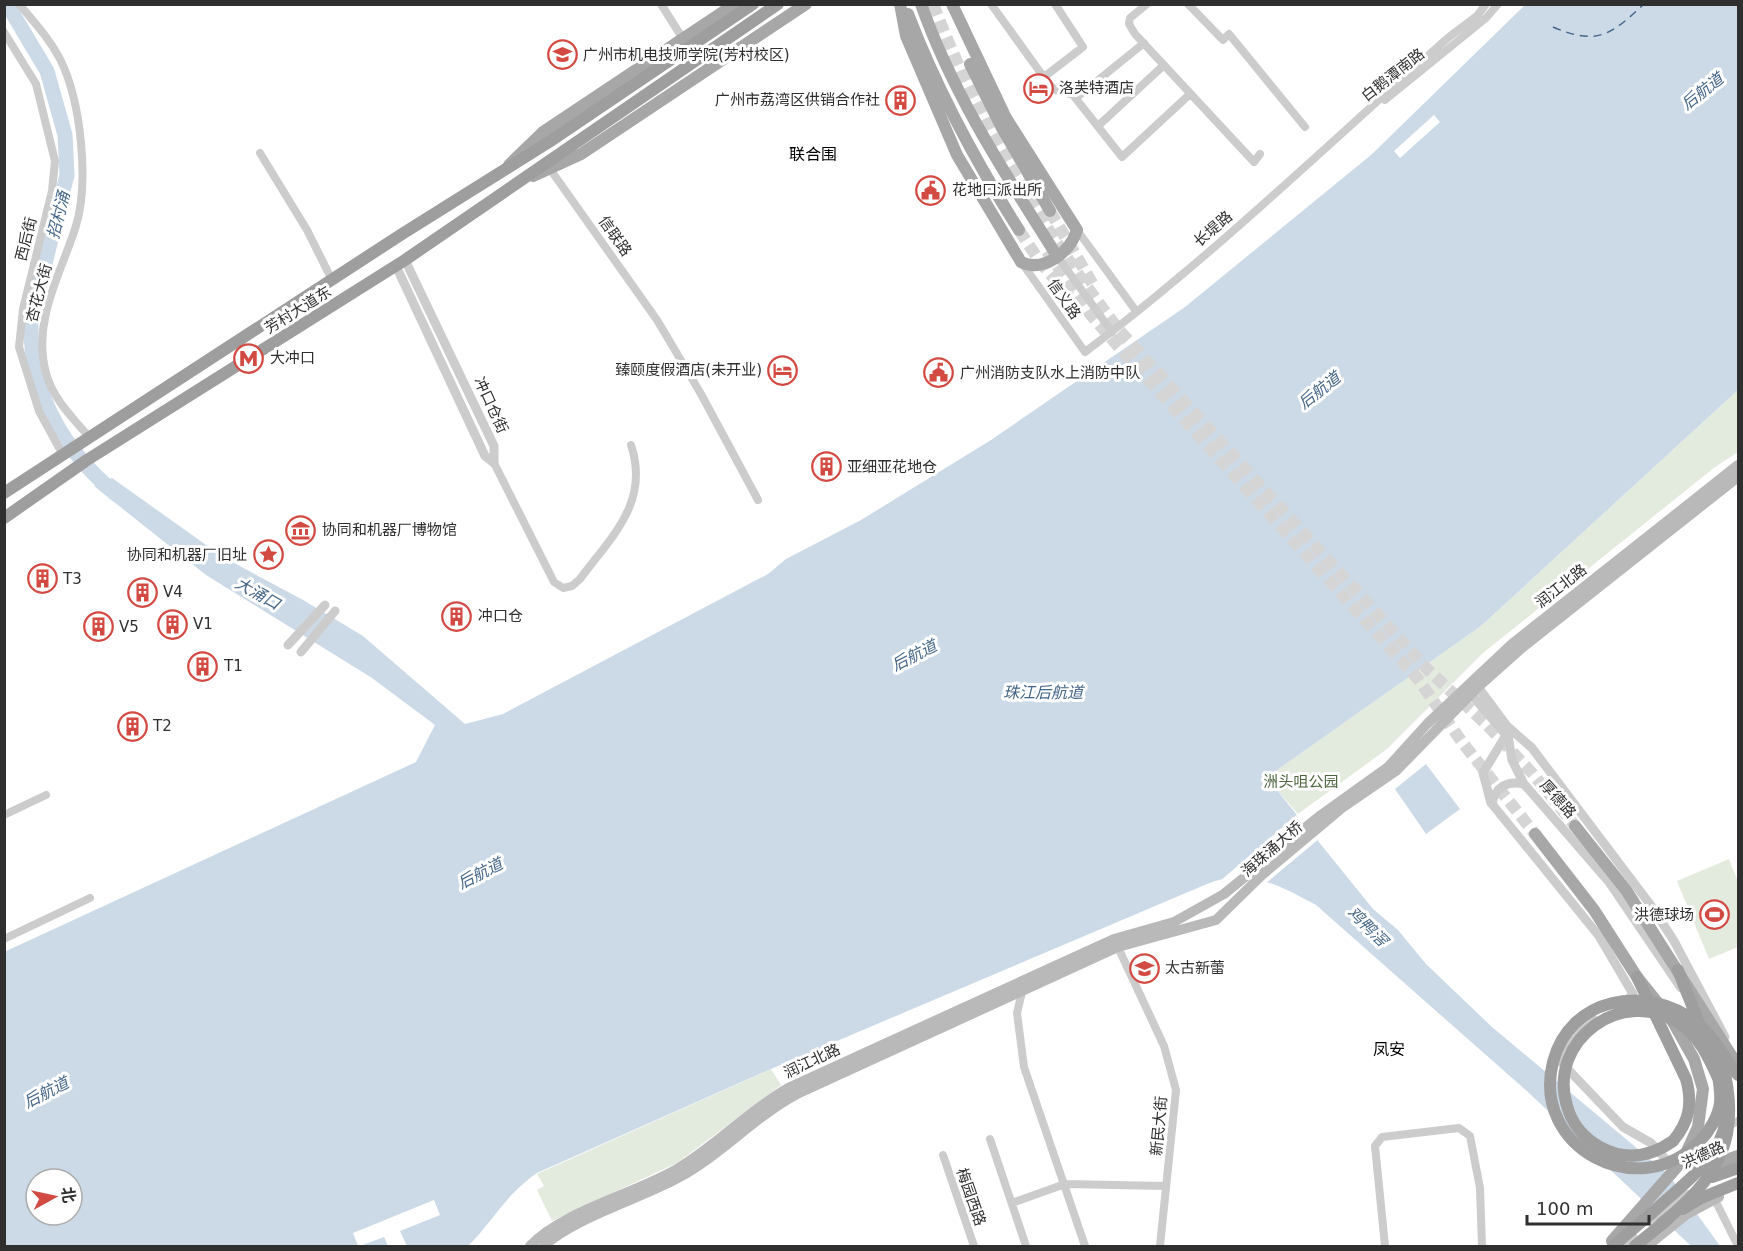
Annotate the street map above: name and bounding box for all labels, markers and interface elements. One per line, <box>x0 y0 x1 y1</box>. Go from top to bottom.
school or university icon: 广州市机电技师学院(芳村校区) <box>546 39 578 71</box>
street label: 白鹅潭南路 <box>1358 45 1428 105</box>
place label: 广州市机电技师学院(芳村校区) <box>583 46 790 64</box>
water label: 后航道 <box>1678 68 1729 114</box>
hotel icon: 洛芙特酒店 <box>1022 72 1054 104</box>
place label: 洛芙特酒店 <box>1059 79 1134 97</box>
building icon: 广州市荔湾区供销合作社 <box>885 84 917 116</box>
place label: 广州市荔湾区供销合作社 <box>715 91 880 109</box>
district label: 联合围 <box>789 145 837 164</box>
public building icon: 花地口派出所 <box>915 174 947 206</box>
place label: 花地口派出所 <box>952 181 1042 199</box>
water label: 招村涌 <box>43 188 74 241</box>
street label: 长堤路 <box>1190 207 1236 251</box>
street label: 信联路 <box>595 212 635 260</box>
street label: 西后街 <box>12 215 40 263</box>
street label: 杏花大街 <box>23 262 55 324</box>
street label: 信义路 <box>1044 275 1084 323</box>
street label: 芳村大道东 <box>261 282 335 338</box>
metro station icon: 大冲口 <box>233 342 265 374</box>
place label: 大冲口 <box>270 349 315 367</box>
hotel icon: 臻颐度假酒店(未开业) <box>767 354 799 386</box>
public building icon: 广州消防支队水上消防中队 <box>923 357 955 389</box>
place label: 臻颐度假酒店(未开业) <box>615 361 762 379</box>
place label: 广州消防支队水上消防中队 <box>960 364 1140 382</box>
water label: 后航道 <box>1295 367 1346 413</box>
street label: 冲口仓街 <box>470 374 512 436</box>
building icon: 亚细亚花地仓 <box>810 451 842 483</box>
place label: 亚细亚花地仓 <box>847 458 937 476</box>
museum icon: 协同和机器厂博物馆 <box>285 514 317 546</box>
place label: 协同和机器厂博物馆 <box>322 521 457 539</box>
place icon: 协同和机器厂旧址 <box>252 539 284 571</box>
place label: 协同和机器厂旧址 <box>127 546 247 564</box>
street label: 润江北路 <box>1532 560 1590 612</box>
building icon: T3 <box>26 563 58 595</box>
place label: T3 <box>62 570 82 588</box>
water label: 大涌口 <box>232 573 284 614</box>
building icon: V4 <box>126 576 158 608</box>
place label: V4 <box>163 583 183 601</box>
building icon: 冲口仓 <box>441 600 473 632</box>
place label: 冲口仓 <box>478 607 523 625</box>
building icon: V1 <box>156 608 188 640</box>
building icon: V5 <box>82 611 114 643</box>
place label: V1 <box>193 615 213 633</box>
place label: V5 <box>119 618 139 636</box>
water label: 后航道 <box>889 635 942 675</box>
building icon: T1 <box>187 650 219 682</box>
place label: T1 <box>223 657 243 675</box>
water label: 珠江后航道 <box>1003 683 1085 702</box>
building icon: T2 <box>116 710 148 742</box>
place label: T2 <box>152 717 172 735</box>
park label: 洲头咀公园 <box>1263 773 1339 791</box>
street label: 厚德路 <box>1536 776 1580 822</box>
street label: 海珠涌大桥 <box>1238 818 1306 880</box>
water label: 后航道 <box>455 853 508 893</box>
sports icon: 洪德球场 <box>1699 899 1731 931</box>
water label: 鸡鸭滘 <box>1344 903 1393 951</box>
place label: 洪德球场 <box>1634 906 1694 924</box>
school or university icon: 太古新蕾 <box>1128 952 1160 984</box>
place label: 太古新蕾 <box>1165 959 1225 977</box>
street label: 润江北路 <box>781 1040 843 1082</box>
district label: 凤安 <box>1373 1040 1405 1059</box>
water label: 后航道 <box>21 1072 74 1112</box>
street label: 新民大街 <box>1147 1095 1171 1157</box>
street label: 洪德路 <box>1679 1138 1727 1172</box>
street label: 梅园西路 <box>953 1166 989 1228</box>
north arrow <box>24 1167 84 1227</box>
text: 北 <box>58 1186 79 1204</box>
scale bar <box>1527 1188 1648 1226</box>
text: 100 m <box>1536 1198 1594 1219</box>

